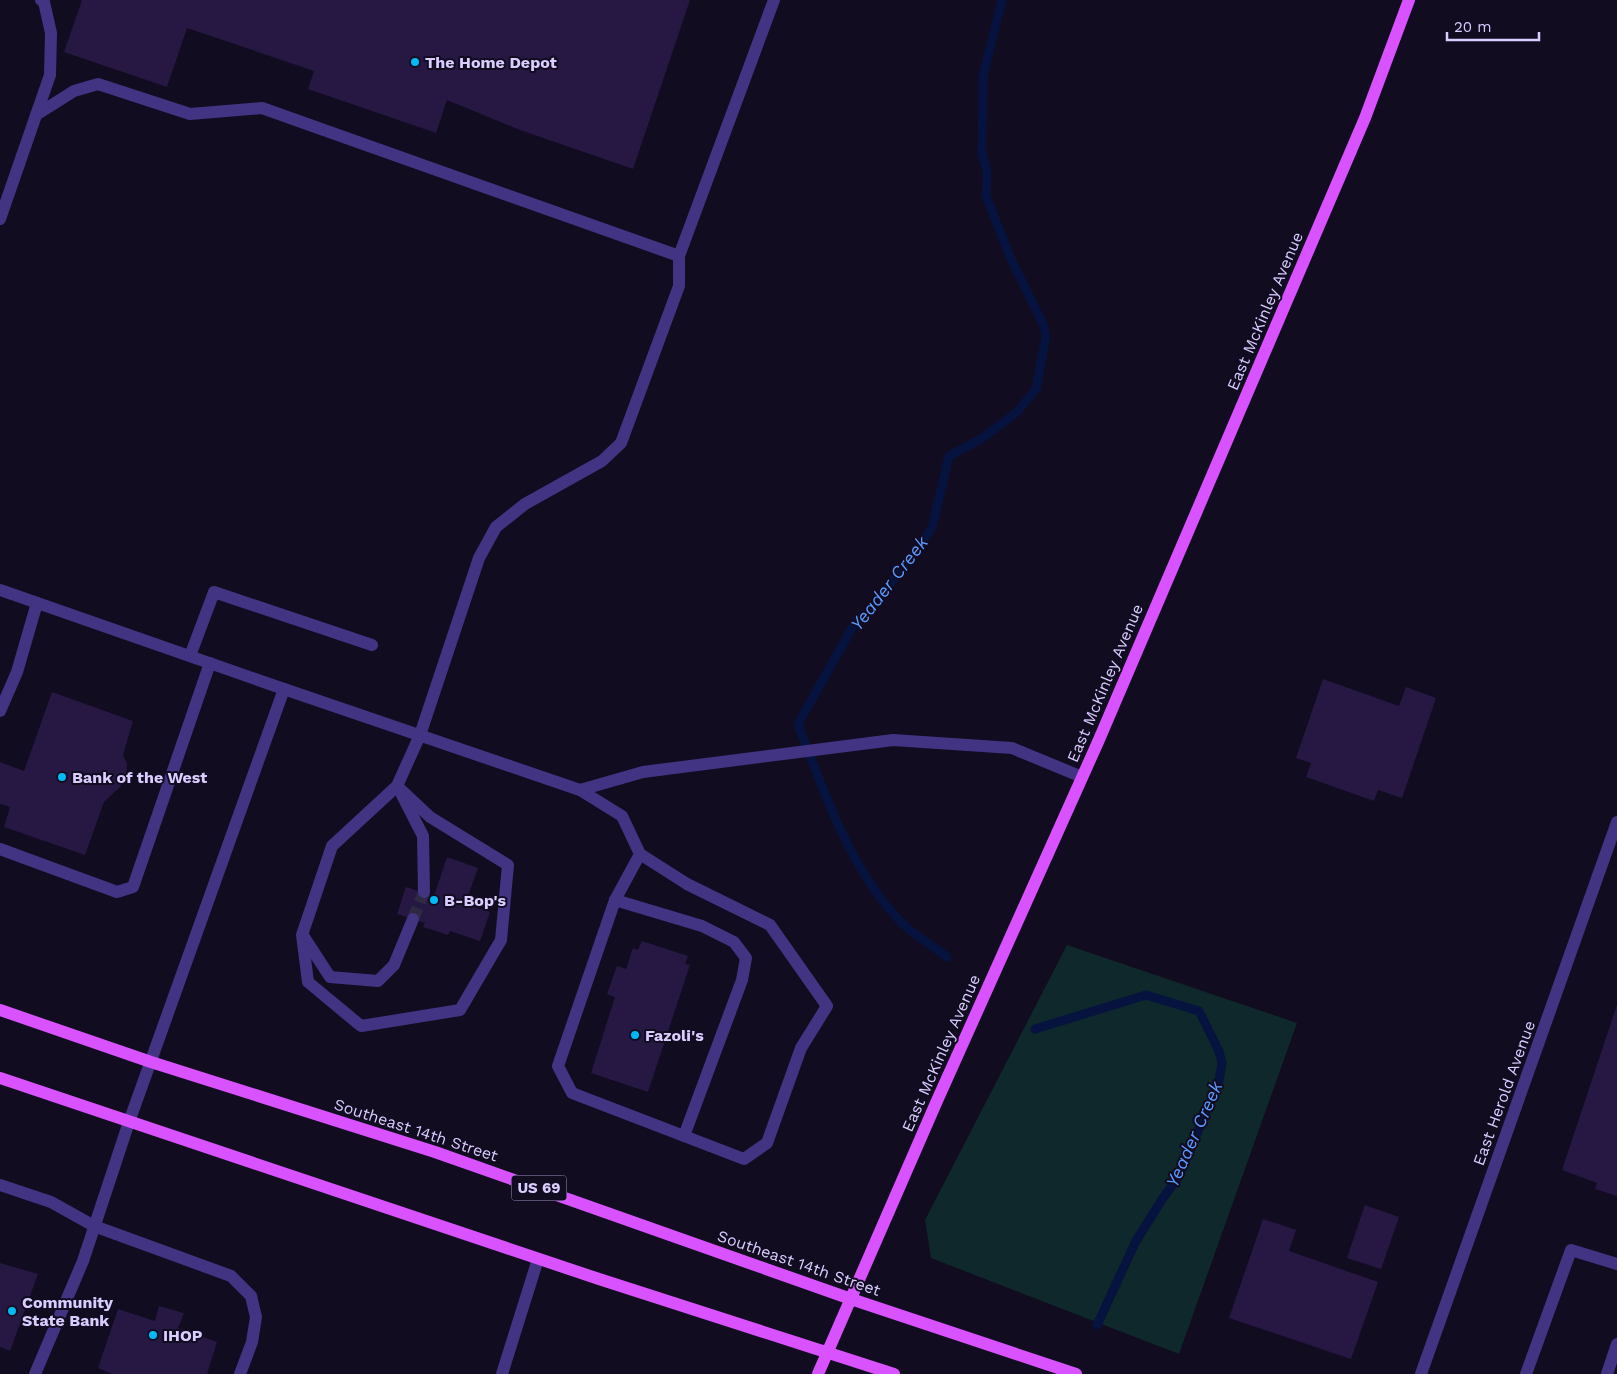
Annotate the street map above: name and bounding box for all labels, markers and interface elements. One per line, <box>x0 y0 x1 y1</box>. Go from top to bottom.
scale bar <box>1447 10 1540 42</box>
text: 20 m <box>1454 18 1492 36</box>
place label: The Home Depot <box>425 53 557 72</box>
marker: The Home Depot <box>409 56 421 68</box>
street label: East McKinley Avenue <box>1223 229 1307 393</box>
water label: Yeader Creek <box>846 531 933 634</box>
street label: East McKinley Avenue <box>1063 601 1147 765</box>
place label: Bank of the West <box>72 768 207 787</box>
marker: Bank of the West <box>56 771 68 783</box>
place label: B-Bop's <box>444 891 506 910</box>
marker: B-Bop's <box>428 894 440 906</box>
street label: East McKinley Avenue <box>898 971 984 1135</box>
street label: East Herold Avenue <box>1469 1018 1539 1168</box>
place label: Fazoli's <box>645 1026 704 1045</box>
marker: Fazoli's <box>629 1029 641 1041</box>
water label: Yeader Creek <box>1161 1077 1227 1190</box>
street label: Southeast 14th Street <box>332 1095 501 1166</box>
road number: US 69 <box>512 1176 566 1200</box>
street label: Southeast 14th Street <box>715 1226 883 1300</box>
place label: Community State Bank <box>22 1293 114 1330</box>
marker: Community State Bank <box>6 1305 18 1317</box>
place label: IHOP <box>163 1326 203 1345</box>
marker: IHOP <box>147 1329 159 1341</box>

